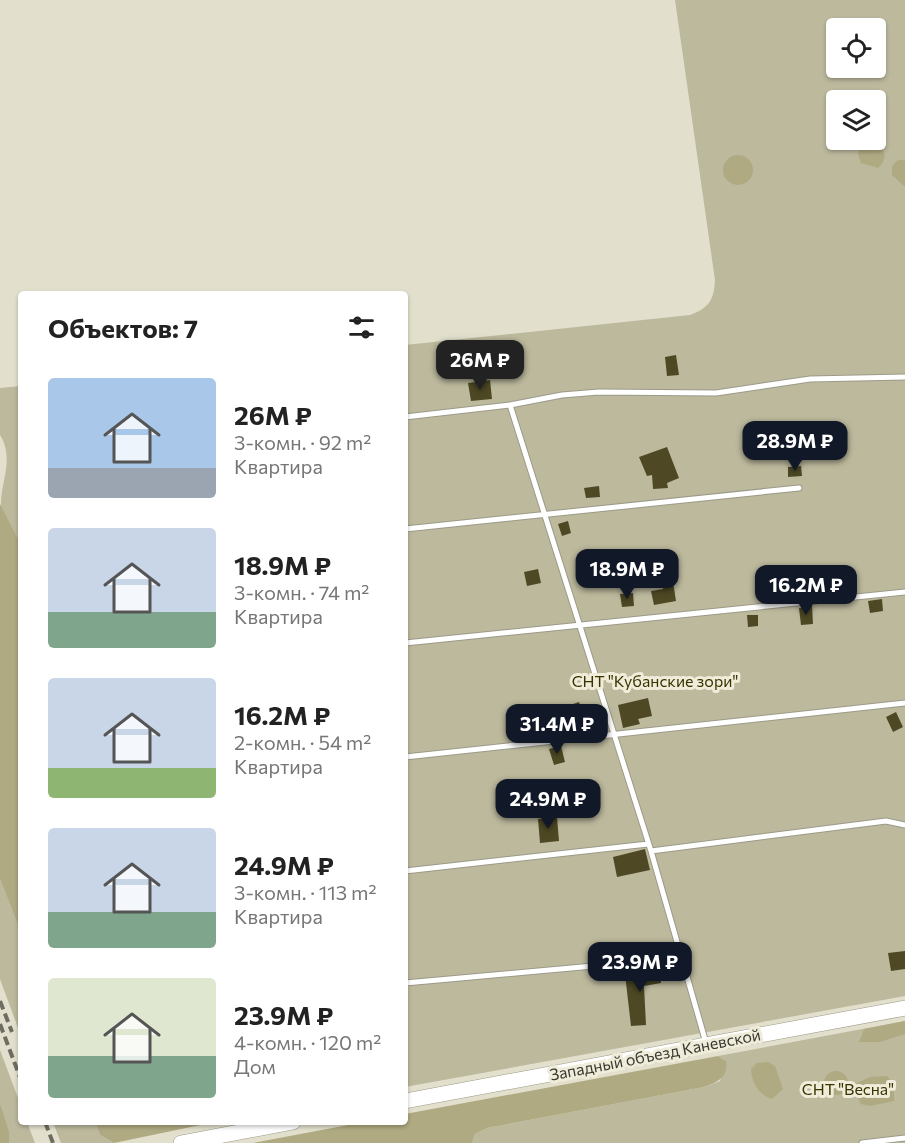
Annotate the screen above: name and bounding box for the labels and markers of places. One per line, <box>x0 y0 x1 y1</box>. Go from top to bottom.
pin: 26M ₽ <box>438 340 522 391</box>
pin: 28.9M ₽ <box>740 421 850 472</box>
pin: 18.9M ₽ <box>572 549 682 600</box>
pin: 16.2M ₽ <box>751 565 861 616</box>
pin: 31.4M ₽ <box>502 704 612 755</box>
pin: 24.9M ₽ <box>493 779 603 830</box>
pin: 23.9M ₽ <box>585 942 695 993</box>

